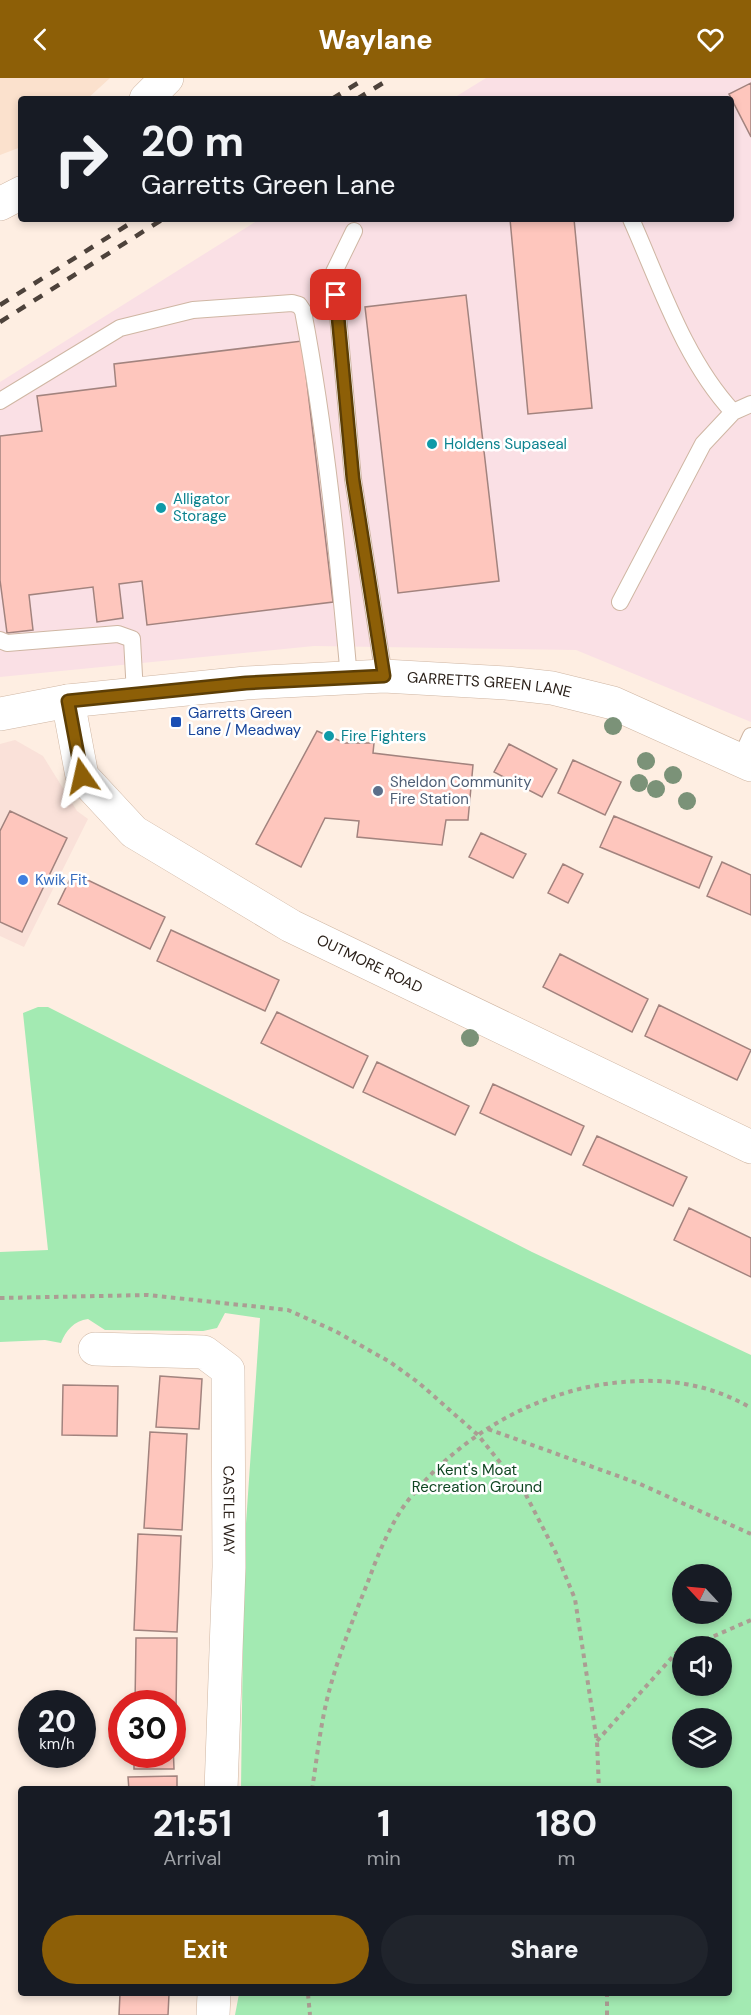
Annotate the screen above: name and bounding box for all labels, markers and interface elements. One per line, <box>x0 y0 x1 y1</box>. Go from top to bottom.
text: Waylane <box>318 22 433 57</box>
icon: back <box>24 23 57 56</box>
icon: heart <box>694 23 727 56</box>
text: 20 m <box>141 114 244 169</box>
icon: right <box>42 120 120 198</box>
text: Garretts Green Lane <box>141 167 395 202</box>
pin <box>310 269 361 320</box>
icon: arrive <box>319 278 352 311</box>
place label: Holdens Supaseal <box>444 434 567 454</box>
marker: Holdens Supaseal <box>425 437 439 451</box>
place label: Alligator Storage <box>173 489 230 526</box>
marker: Alligator Storage <box>154 501 168 515</box>
street label: GARRETTS GREEN LANE <box>406 667 574 702</box>
place label: Garretts Green Lane / Meadway <box>188 703 302 740</box>
marker: Garretts Green Lane / Meadway <box>169 715 183 729</box>
place label: Fire Fighters <box>341 726 426 746</box>
marker: Fire Fighters <box>322 729 336 743</box>
position arrow <box>50 744 114 808</box>
place label: Sheldon Community Fire Station <box>390 772 532 809</box>
marker: Sheldon Community Fire Station <box>371 784 385 798</box>
place label: Kwik Fit <box>35 870 88 890</box>
marker: Kwik Fit <box>16 873 30 887</box>
street label: OUTMORE ROAD <box>313 930 426 998</box>
park label: Kent's Moat Recreation Ground <box>412 1460 542 1497</box>
street label: CASTLE WAY <box>218 1466 239 1555</box>
north arrow <box>672 1564 732 1624</box>
map controls <box>672 1564 732 1768</box>
button: sound <box>672 1636 732 1696</box>
speed limit sign: 30 <box>108 1690 186 1768</box>
text: 20 <box>38 1702 76 1741</box>
button: layers <box>672 1708 732 1768</box>
text: km/h <box>39 1734 75 1754</box>
text: 21:51 <box>153 1800 232 1847</box>
text: 1 <box>377 1800 390 1847</box>
text: 180 <box>536 1800 597 1847</box>
text: Arrival <box>163 1845 222 1871</box>
text: min <box>367 1845 401 1871</box>
text: m <box>557 1845 575 1871</box>
button: Exit <box>42 1915 369 1984</box>
button: Share <box>381 1915 708 1984</box>

